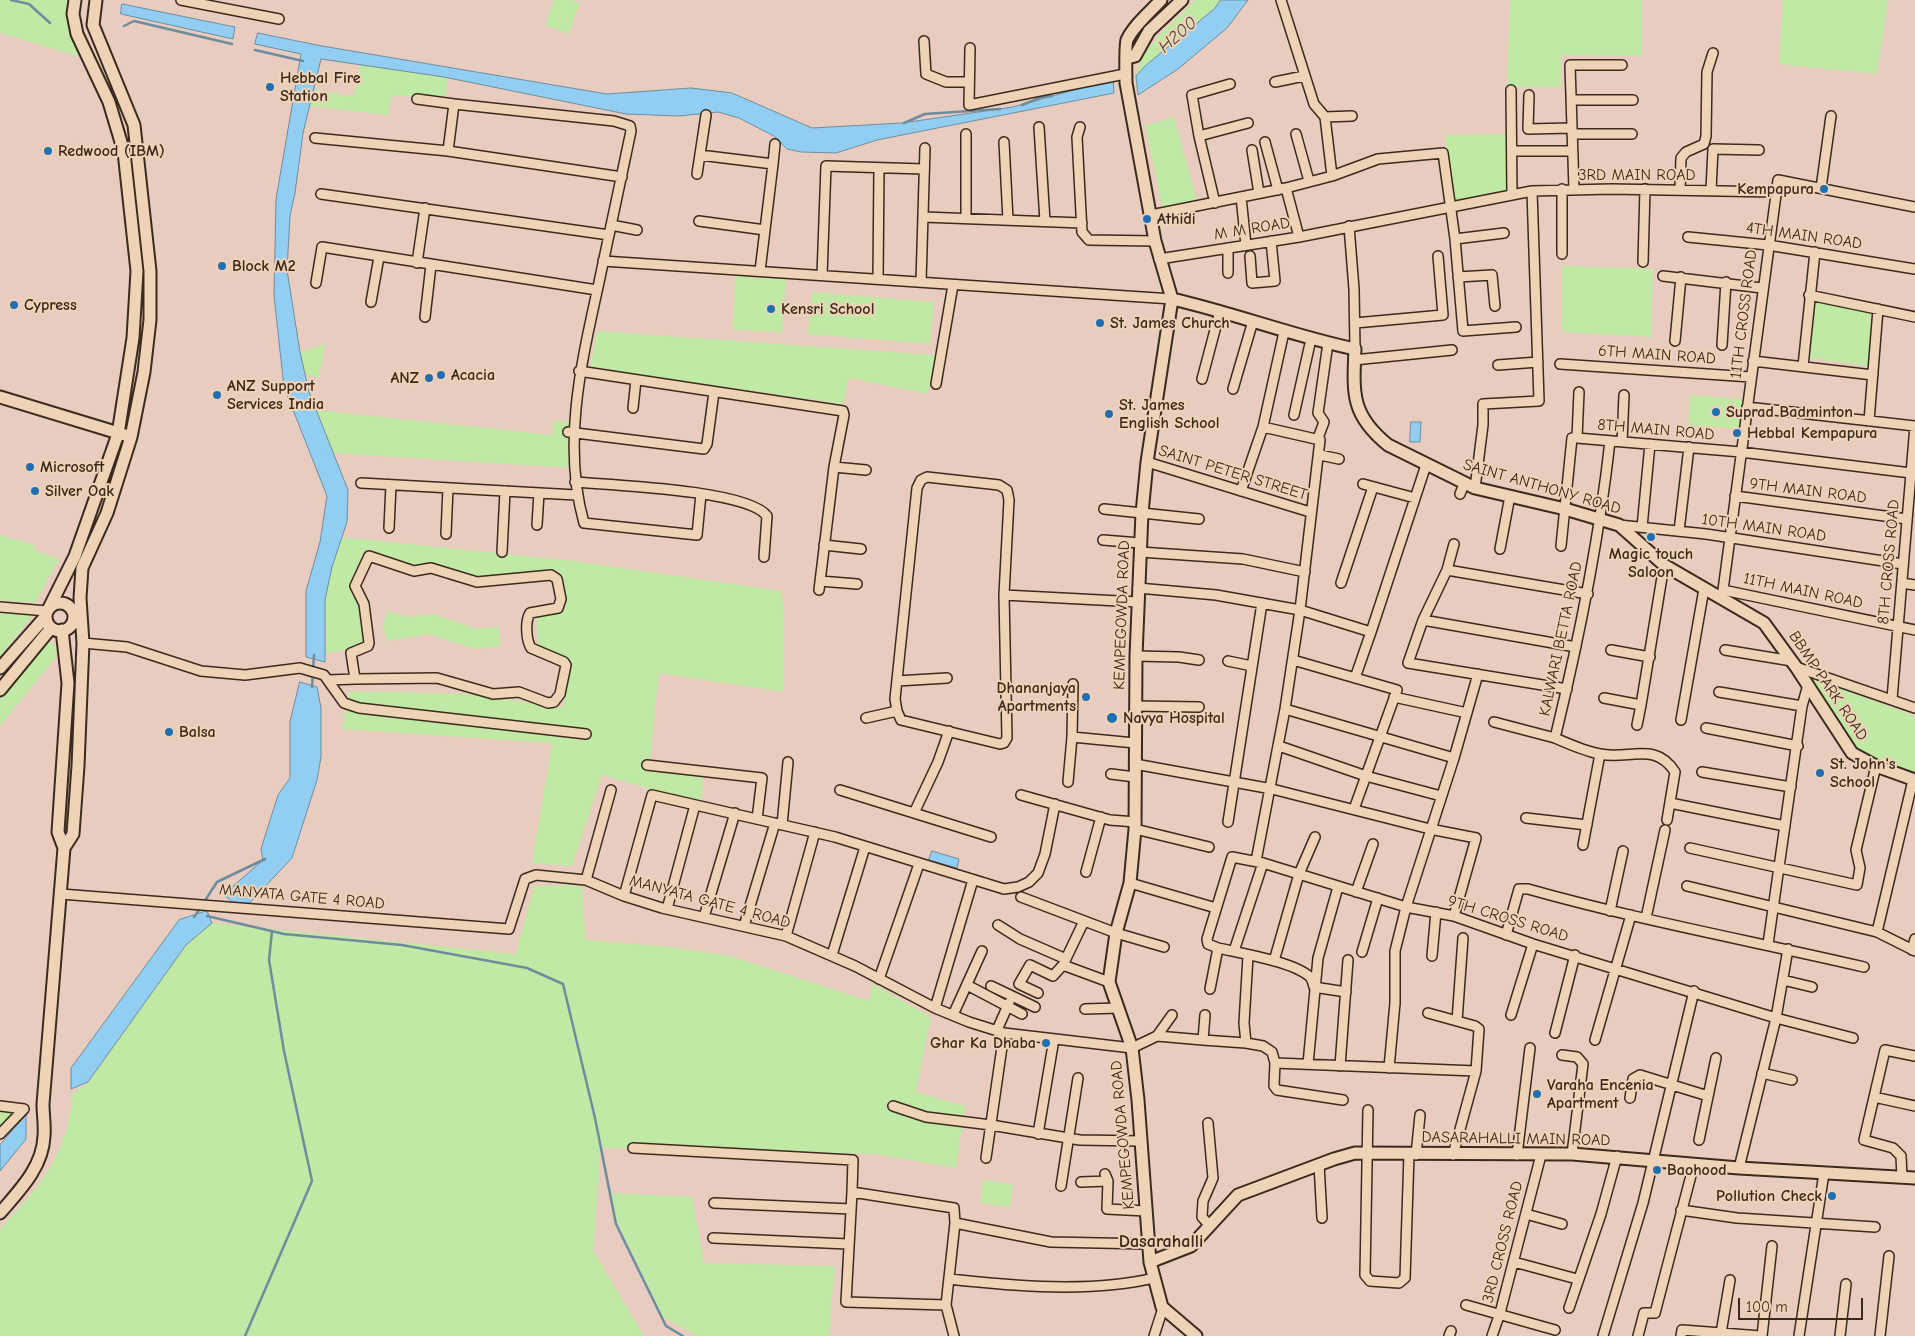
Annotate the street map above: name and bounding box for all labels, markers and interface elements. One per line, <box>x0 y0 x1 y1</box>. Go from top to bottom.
water label: H200 <box>1154 12 1202 58</box>
place label: Hebbal Fire Station <box>280 68 361 106</box>
marker: Hebbal Fire Station <box>264 81 276 93</box>
place label: Redwood (IBM) <box>58 141 165 161</box>
marker: Redwood (IBM) <box>42 145 54 157</box>
street label: 3RD MAIN ROAD <box>1578 165 1696 185</box>
place label: Kempapura <box>1737 179 1814 199</box>
marker: Kempapura <box>1818 183 1830 195</box>
place label: Athidi <box>1157 209 1196 229</box>
marker: Athidi <box>1141 213 1153 225</box>
street label: M M ROAD <box>1213 214 1291 244</box>
street label: 4TH MAIN ROAD <box>1745 218 1863 254</box>
street label: 11TH CROSS ROAD <box>1727 248 1761 380</box>
place label: Block M2 <box>232 256 296 276</box>
marker: Block M2 <box>216 260 228 272</box>
place label: Cypress <box>24 295 77 315</box>
marker: Cypress <box>8 299 20 311</box>
place label: Kensri School <box>781 299 874 319</box>
marker: Kensri School <box>765 303 777 315</box>
place label: St. James Church <box>1110 313 1230 333</box>
marker: St. James Church <box>1094 317 1106 329</box>
street label: 6TH MAIN ROAD <box>1597 341 1717 369</box>
place label: Acacia <box>451 365 495 385</box>
place label: ANZ <box>391 368 419 388</box>
marker: Acacia <box>435 369 447 381</box>
marker: ANZ <box>423 372 435 384</box>
place label: ANZ Support Services India <box>227 376 324 414</box>
marker: ANZ Support Services India <box>211 389 223 401</box>
place label: St. James English School <box>1119 395 1220 433</box>
place label: Suprad Badminton <box>1726 402 1853 422</box>
marker: Suprad Badminton <box>1710 406 1722 418</box>
marker: St. James English School <box>1103 408 1115 420</box>
street label: 8TH MAIN ROAD <box>1597 415 1715 445</box>
place label: Hebbal Kempapura <box>1747 423 1877 443</box>
marker: Hebbal Kempapura <box>1731 427 1743 439</box>
street label: SAINT PETER STREET <box>1156 441 1310 505</box>
street label: SAINT ANTHONY ROAD <box>1461 455 1623 519</box>
place label: Microsoft <box>40 457 104 477</box>
marker: Microsoft <box>24 461 36 473</box>
street label: 9TH MAIN ROAD <box>1748 474 1868 508</box>
place label: Silver Oak <box>45 481 114 501</box>
marker: Silver Oak <box>29 485 41 497</box>
street label: 8TH CROSS ROAD <box>1874 499 1904 625</box>
street label: 10TH MAIN ROAD <box>1701 510 1827 546</box>
marker: Magic touch Saloon <box>1645 531 1657 543</box>
street label: KEMPEGOWDA ROAD <box>1110 540 1134 690</box>
place label: Magic touch Saloon <box>1609 544 1693 582</box>
street label: KALWARI BETTA ROAD <box>1535 560 1587 718</box>
street label: 11TH MAIN ROAD <box>1741 569 1865 613</box>
street label: BBMP PARK ROAD <box>1784 628 1872 744</box>
place label: Dhananjaya Apartments <box>996 678 1076 716</box>
marker: Dhananjaya Apartments <box>1080 691 1092 703</box>
place label: Navya Hospital <box>1123 708 1225 728</box>
marker: Navya Hospital <box>1105 711 1119 725</box>
place label: Balsa <box>179 722 216 742</box>
marker: Balsa <box>163 726 175 738</box>
place label: St. John's School <box>1830 754 1896 792</box>
marker: St. John's School <box>1814 767 1826 779</box>
street label: MANYATA GATE 4 ROAD <box>627 871 793 933</box>
street label: MANYATA GATE 4 ROAD <box>218 880 386 914</box>
street label: 9TH CROSS ROAD <box>1445 891 1571 947</box>
place label: Ghar Ka Dhaba <box>930 1033 1036 1053</box>
marker: Ghar Ka Dhaba <box>1040 1037 1052 1049</box>
street label: KEMPEGOWDA ROAD <box>1107 1060 1139 1210</box>
place label: Varaha Encenia Apartment <box>1547 1075 1654 1113</box>
marker: Varaha Encenia Apartment <box>1531 1088 1543 1100</box>
street label: DASARAHALLI MAIN ROAD <box>1421 1128 1611 1150</box>
place label: Baohood <box>1667 1160 1727 1180</box>
marker: Baohood <box>1651 1164 1663 1176</box>
street label: 3RD CROSS ROAD <box>1479 1179 1527 1305</box>
place label: Pollution Check <box>1716 1186 1822 1206</box>
marker: Pollution Check <box>1826 1190 1838 1202</box>
district label: Dasarahalli <box>1119 1231 1203 1253</box>
scale bar <box>1740 1288 1865 1320</box>
text: 100 m <box>1746 1298 1788 1316</box>

